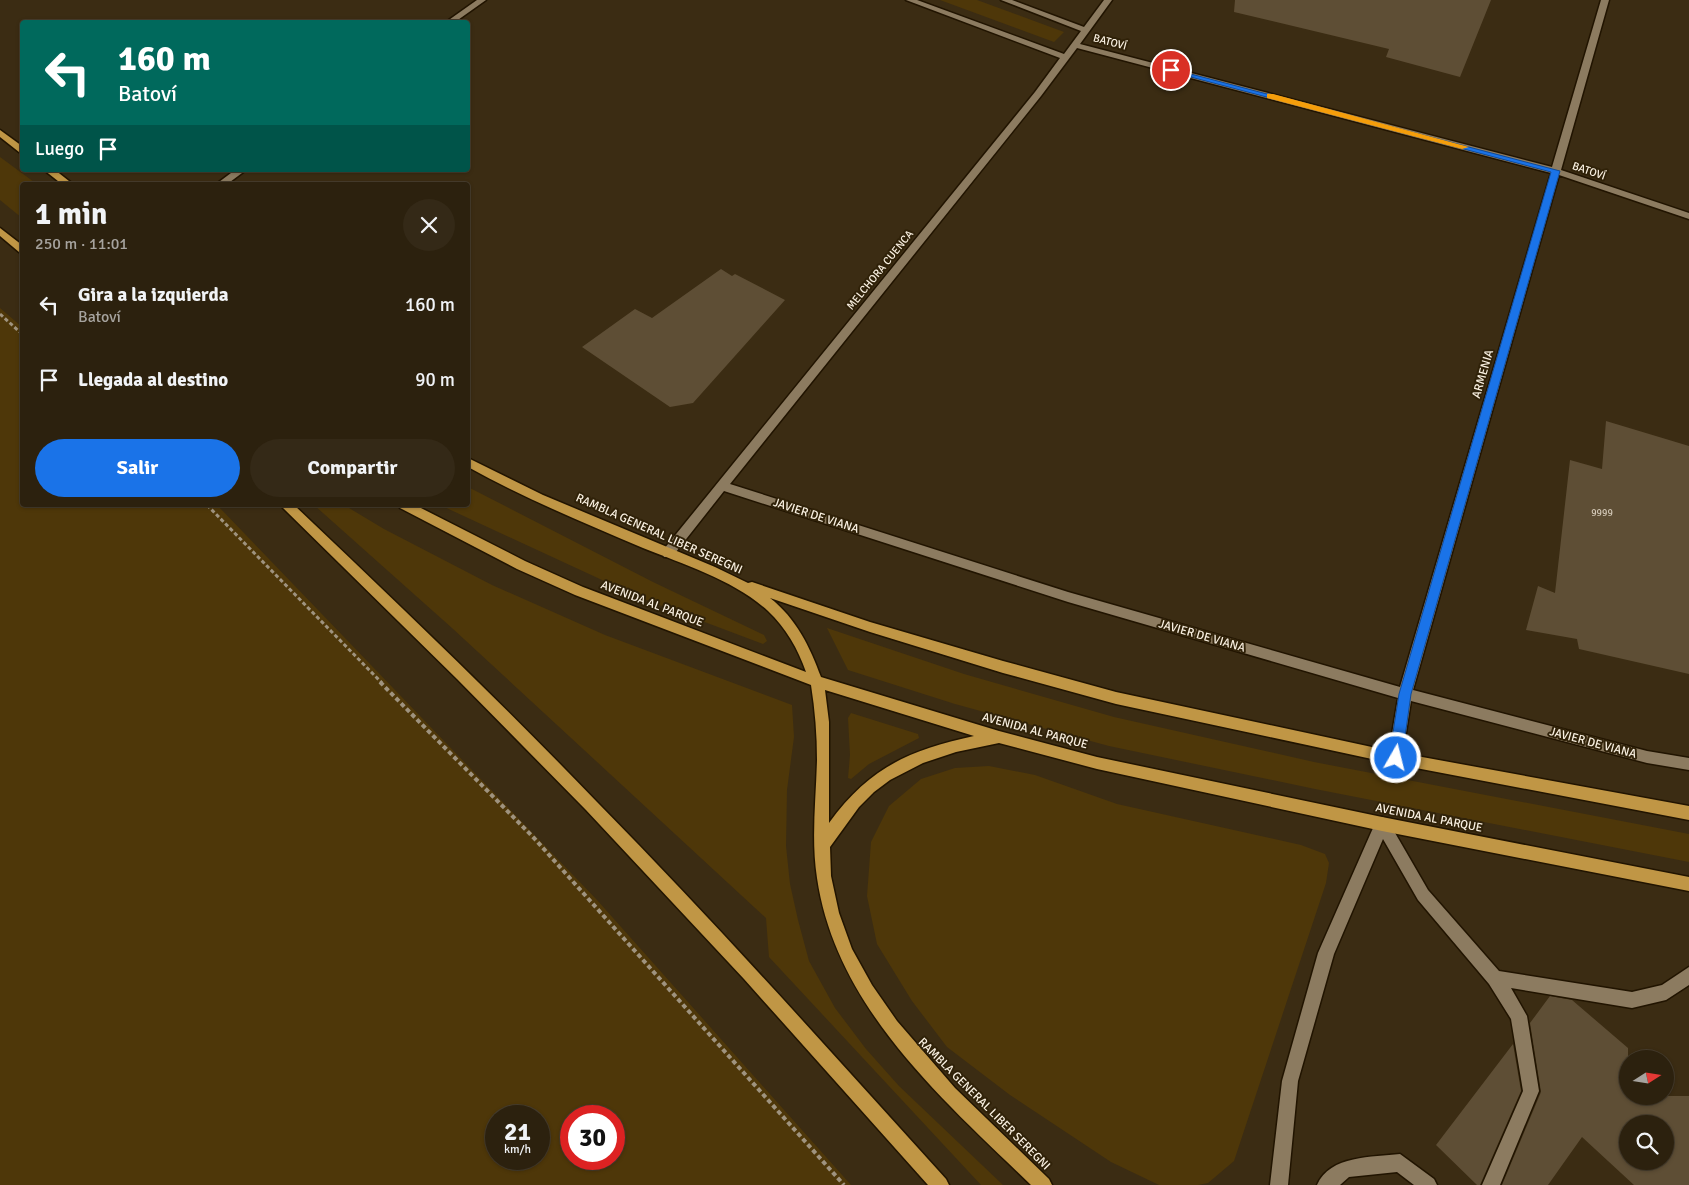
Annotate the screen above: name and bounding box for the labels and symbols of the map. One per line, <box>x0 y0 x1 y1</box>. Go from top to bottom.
street label: BATOVÍ <box>1092 30 1129 53</box>
pin <box>1150 49 1192 91</box>
street label: BATOVÍ <box>1571 158 1608 183</box>
street label: MELCHORA CUENCA <box>844 227 916 312</box>
street label: ARMENIA <box>1469 347 1497 400</box>
street label: RAMBLA GENERAL LIBER SEREGNI <box>573 490 745 578</box>
street label: JAVIER DE VIANA <box>771 495 861 537</box>
house number: 9999 <box>1591 507 1613 519</box>
street label: AVENIDA AL PARQUE <box>598 577 706 631</box>
street label: JAVIER DE VIANA <box>1157 616 1248 656</box>
street label: AVENIDA AL PARQUE <box>980 710 1090 752</box>
street label: JAVIER DE VIANA <box>1548 724 1639 762</box>
position arrow <box>1369 731 1421 783</box>
street label: AVENIDA AL PARQUE <box>1374 800 1484 836</box>
street label: RAMBLA GENERAL LIBER SEREGNI <box>915 1035 1053 1173</box>
north arrow <box>1619 1050 1674 1105</box>
speed limit sign: 30 <box>560 1105 625 1170</box>

